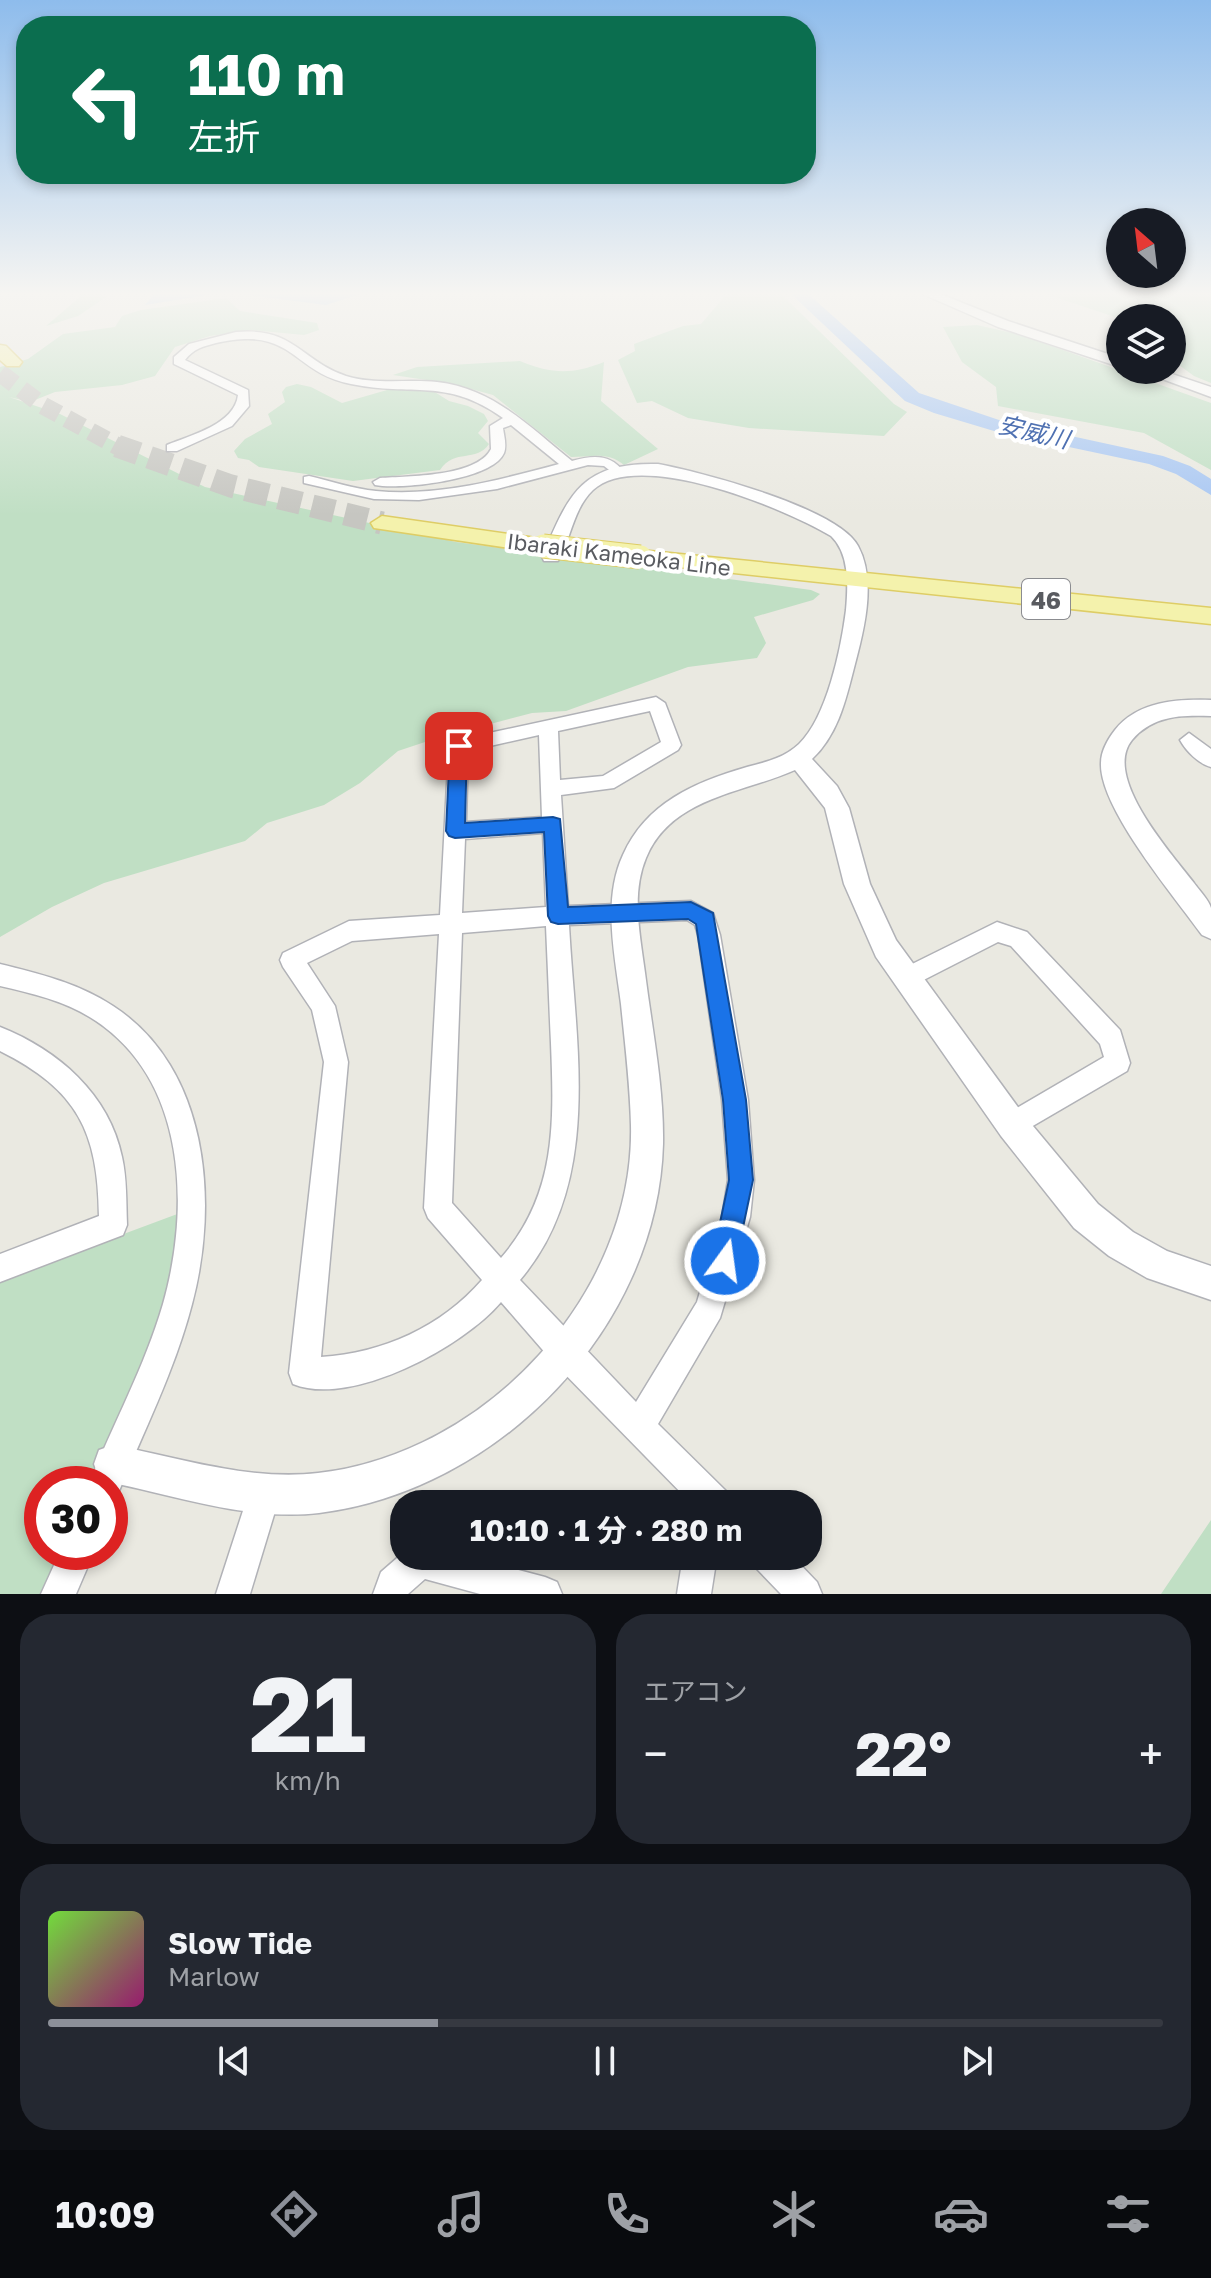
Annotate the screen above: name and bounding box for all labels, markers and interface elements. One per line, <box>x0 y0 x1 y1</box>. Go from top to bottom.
text: 110 m <box>188 40 345 107</box>
icon: left <box>56 48 160 152</box>
text: 左折 <box>188 115 260 158</box>
north arrow <box>1106 208 1186 288</box>
map controls <box>1106 208 1186 384</box>
button: layers <box>1106 304 1186 384</box>
water label: 安威川 <box>996 409 1075 454</box>
street label: Ibaraki Kameoka Line <box>506 527 732 581</box>
road number: 46 <box>1022 579 1070 619</box>
pin <box>425 712 493 780</box>
icon: arrive <box>437 724 481 768</box>
position arrow <box>683 1219 767 1303</box>
speed limit sign: 30 <box>24 1466 128 1570</box>
text: 10:10 · 1 分 · 280 m <box>470 1512 742 1548</box>
text: 21 <box>249 1650 366 1775</box>
text: エアコン <box>644 1676 748 1707</box>
text: 22° <box>855 1717 952 1789</box>
text: − <box>644 1727 668 1780</box>
text: + <box>1139 1727 1163 1780</box>
text: km/h <box>275 1765 341 1796</box>
text: Slow Tide <box>168 1925 312 1961</box>
text: Marlow <box>168 1961 260 1992</box>
icon: previous <box>212 2039 256 2083</box>
icon: pause <box>583 2039 627 2083</box>
icon: next <box>955 2039 999 2083</box>
icon: directions <box>266 2186 322 2242</box>
icon: music <box>433 2186 489 2242</box>
icon: phone <box>599 2186 655 2242</box>
icon: climate <box>766 2186 822 2242</box>
icon: car <box>933 2186 989 2242</box>
icon: filters <box>1100 2186 1156 2242</box>
text: 10:09 <box>55 2193 155 2236</box>

